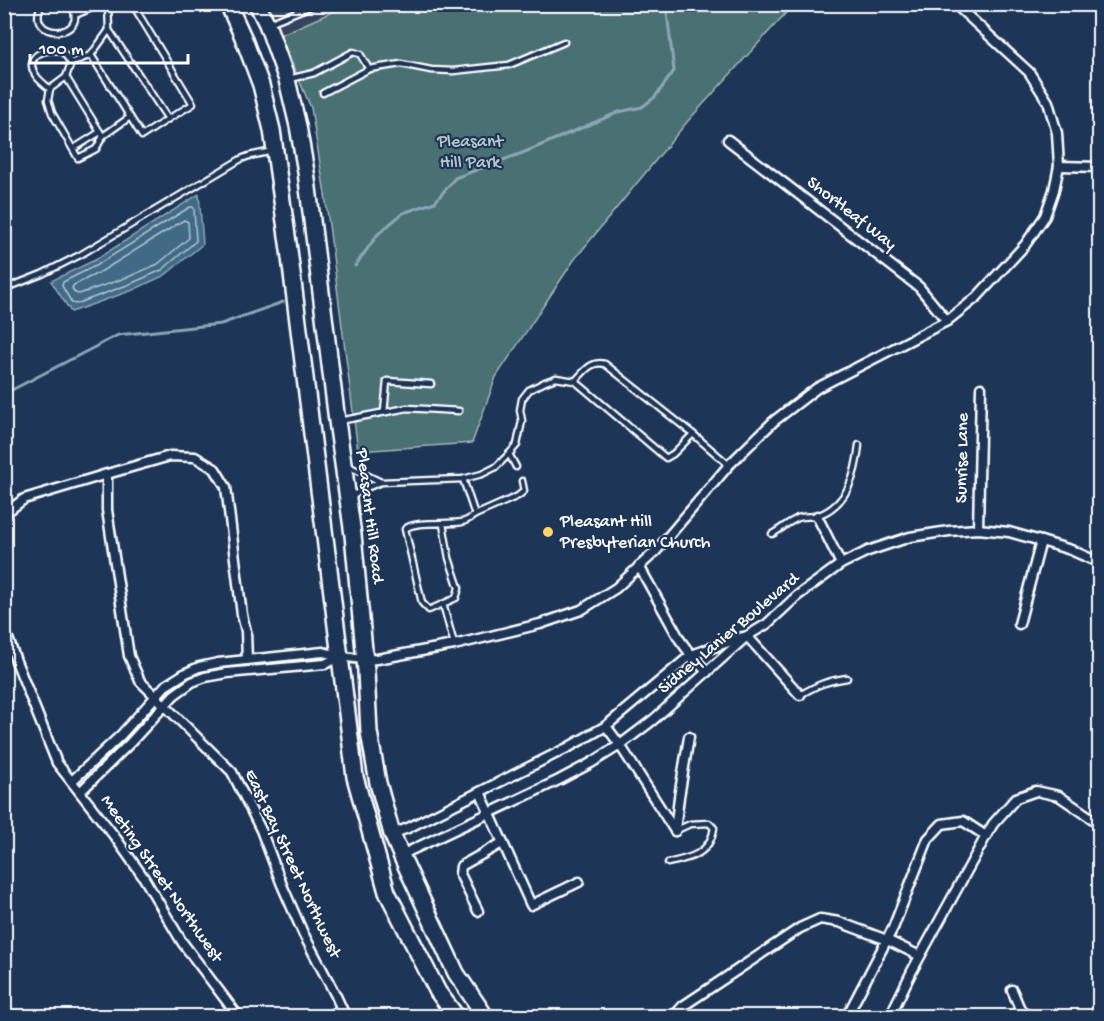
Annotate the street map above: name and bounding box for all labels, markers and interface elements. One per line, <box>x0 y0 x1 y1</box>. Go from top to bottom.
scale bar <box>30 27 188 65</box>
text: 100 m <box>38 40 84 61</box>
park label: Pleasant Hill Park <box>436 132 504 174</box>
street label: Shortleaf Way <box>802 172 900 256</box>
street label: Sunrise Lane <box>952 412 974 503</box>
street label: Pleasant Hill Road <box>350 446 388 586</box>
place label: Pleasant Hill Presbyterian Church <box>559 512 711 554</box>
marker: Pleasant Hill Presbyterian Church <box>541 525 555 539</box>
street label: Sidney Lanier Boulevard <box>654 568 805 699</box>
street label: East Bay Street Northwest <box>239 766 346 963</box>
street label: Meeting Street Northwest <box>95 791 228 968</box>

